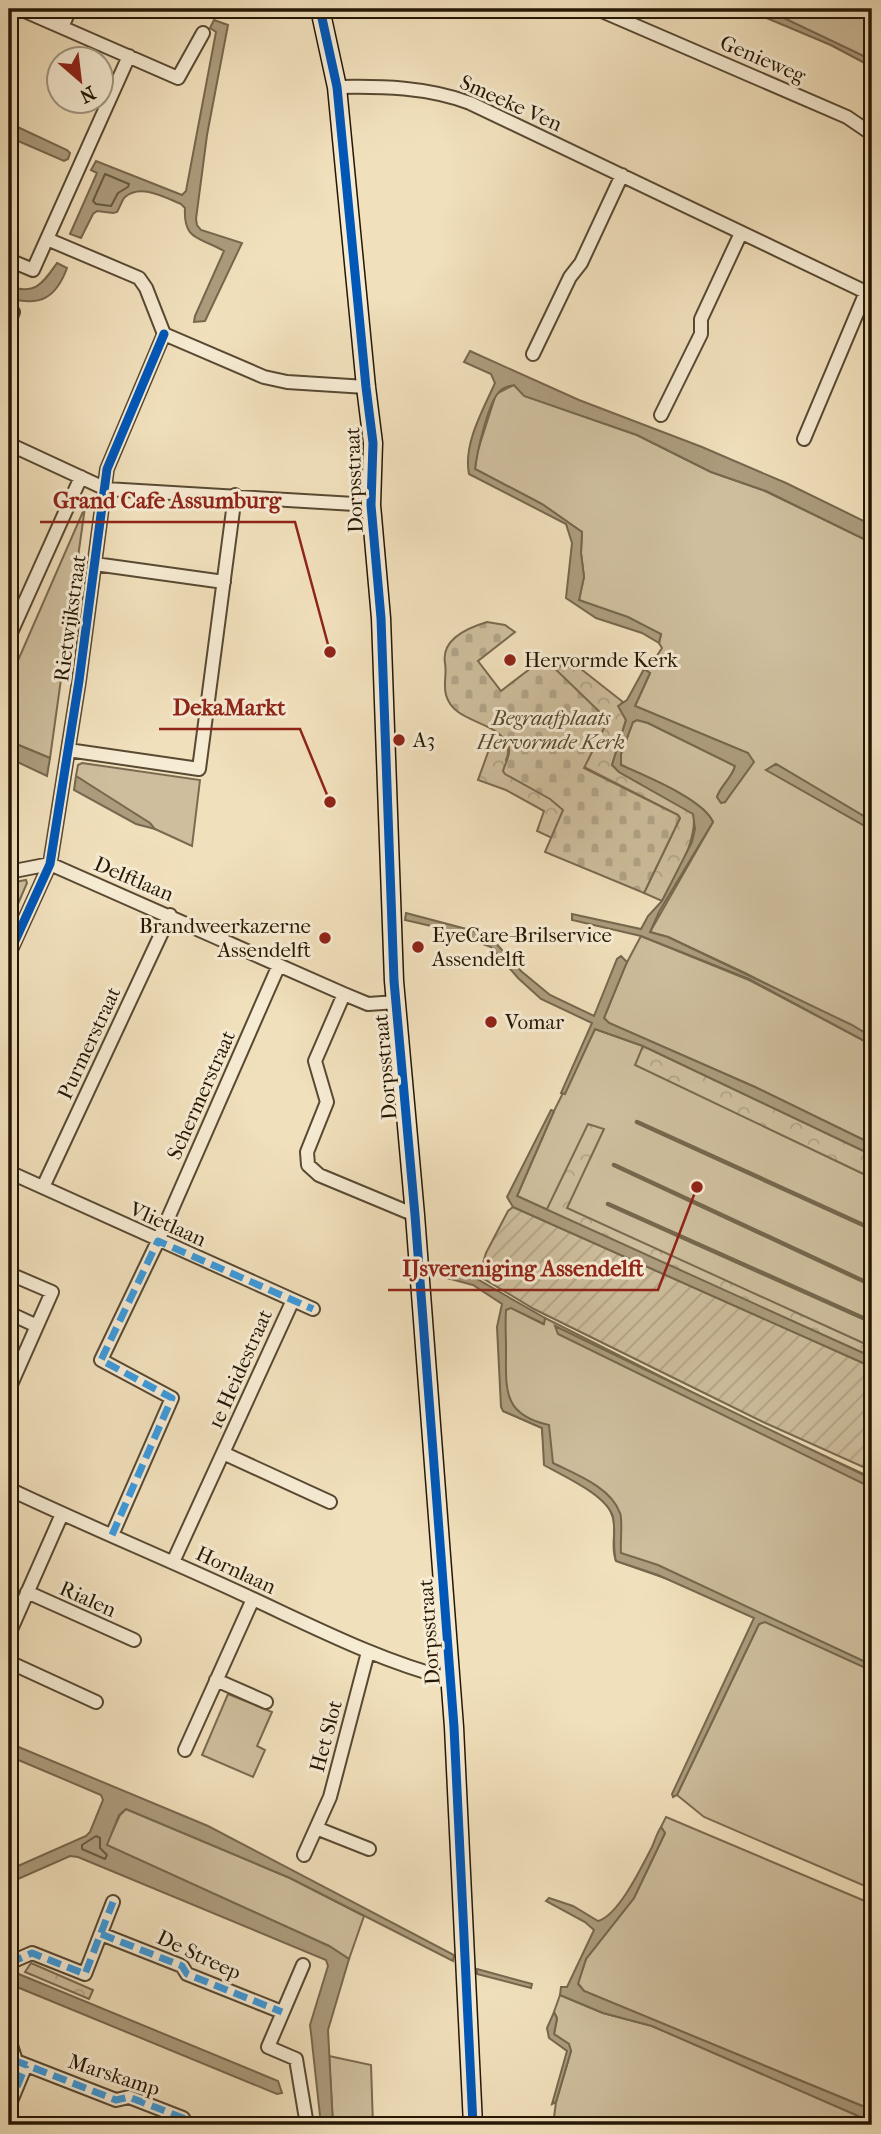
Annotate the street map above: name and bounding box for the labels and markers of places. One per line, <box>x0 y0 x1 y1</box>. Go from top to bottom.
callout: Grand Cafe Assumburg <box>40 478 295 522</box>
place label: Hervormde Kerk <box>524 648 678 672</box>
marker: Hervormde Kerk <box>502 652 518 668</box>
callout: DekaMarkt <box>159 685 300 729</box>
place label: A3 <box>412 728 435 752</box>
marker: A3 <box>391 732 407 748</box>
place label: Brandweerkazerne Assendelft <box>139 914 312 962</box>
place label: EyeCare-Brilservice Assendelft <box>431 923 612 971</box>
marker: Brandweerkazerne Assendelft <box>317 930 333 946</box>
marker: EyeCare-Brilservice Assendelft <box>410 939 426 955</box>
place label: Vomar <box>504 1010 564 1034</box>
marker: Vomar <box>483 1014 499 1030</box>
callout: IJsvereniging Assendelft <box>388 1246 658 1290</box>

